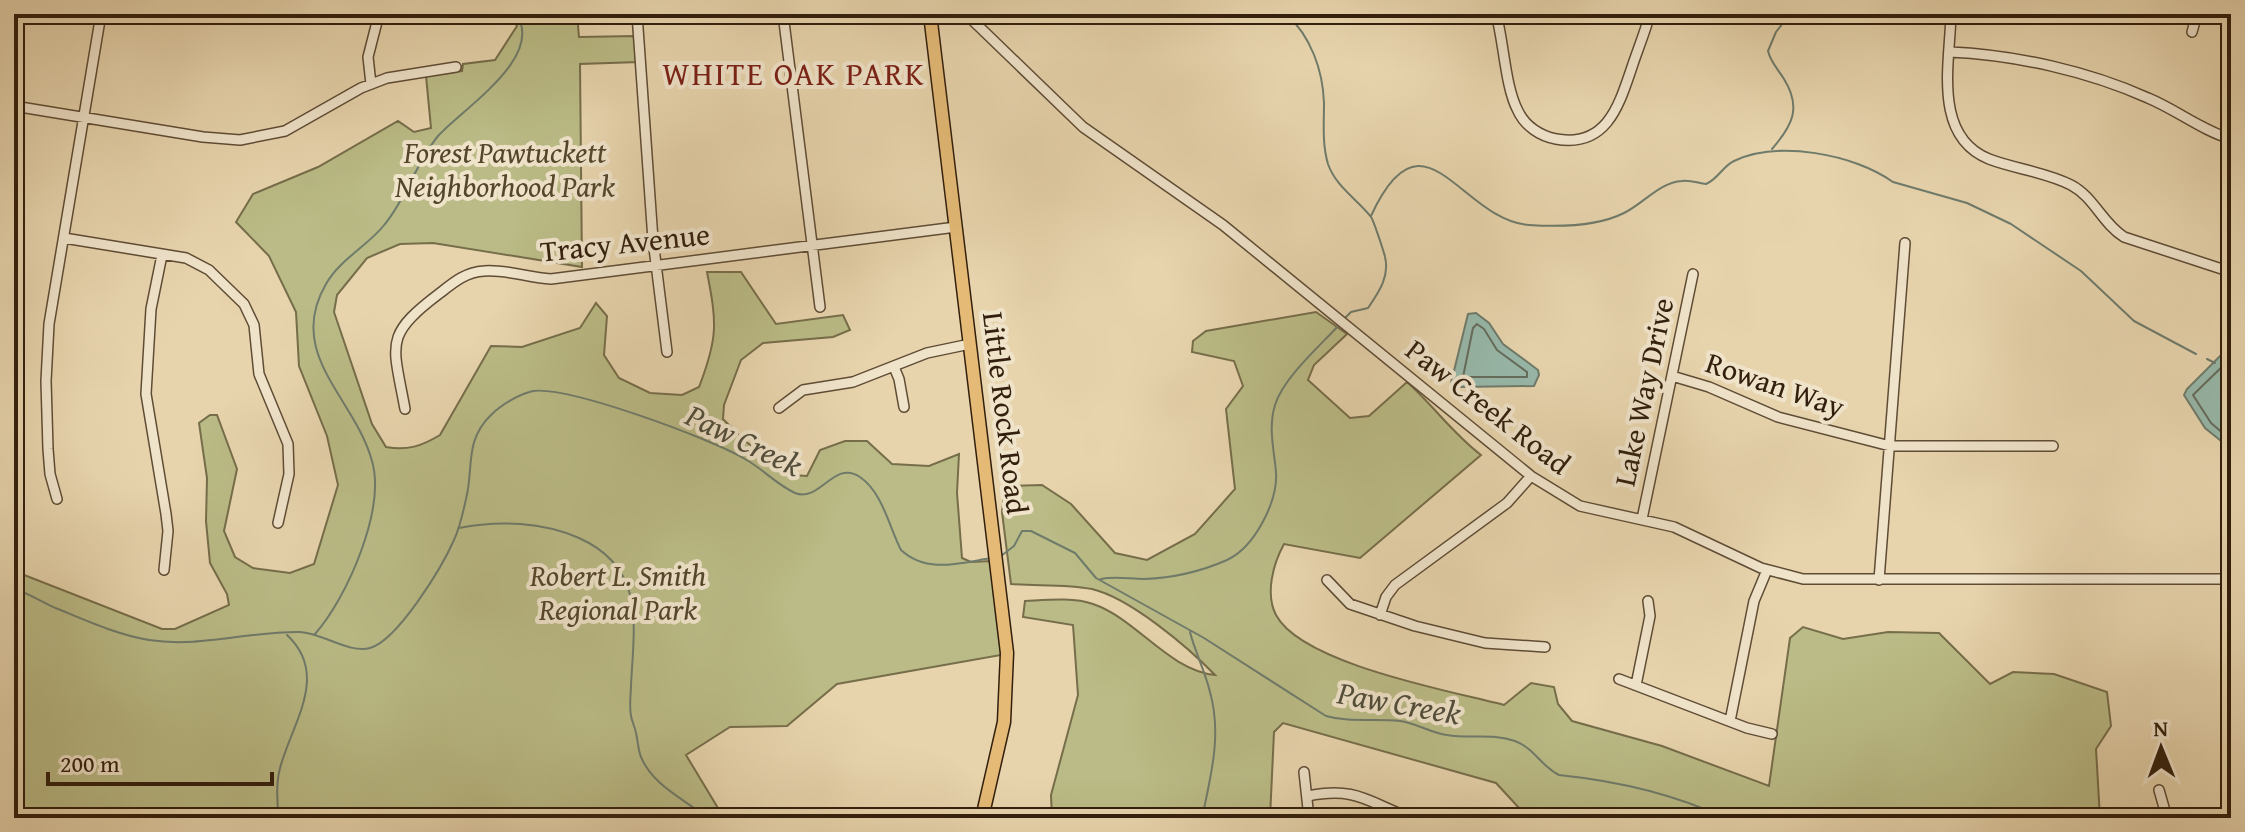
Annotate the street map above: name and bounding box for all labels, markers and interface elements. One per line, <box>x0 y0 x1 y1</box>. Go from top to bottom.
district label: WHITE OAK PARK <box>662 50 926 97</box>
park label: Forest Pawtuckett Neighborhood Park <box>394 130 615 208</box>
street label: Tracy Avenue <box>538 211 712 273</box>
street label: Lake Way Drive <box>1602 294 1684 490</box>
street label: Little Rock Road <box>972 309 1040 516</box>
street label: Paw Creek Road <box>1397 328 1580 485</box>
street label: Rowan Way <box>1700 340 1851 428</box>
water label: Paw Creek <box>677 391 811 488</box>
park label: Robert L. Smith Regional Park <box>529 553 706 631</box>
water label: Paw Creek <box>1333 668 1465 737</box>
north arrow <box>2121 708 2201 788</box>
text: N <box>2153 712 2169 744</box>
scale bar <box>48 736 272 786</box>
text: 200 m <box>60 746 120 781</box>

